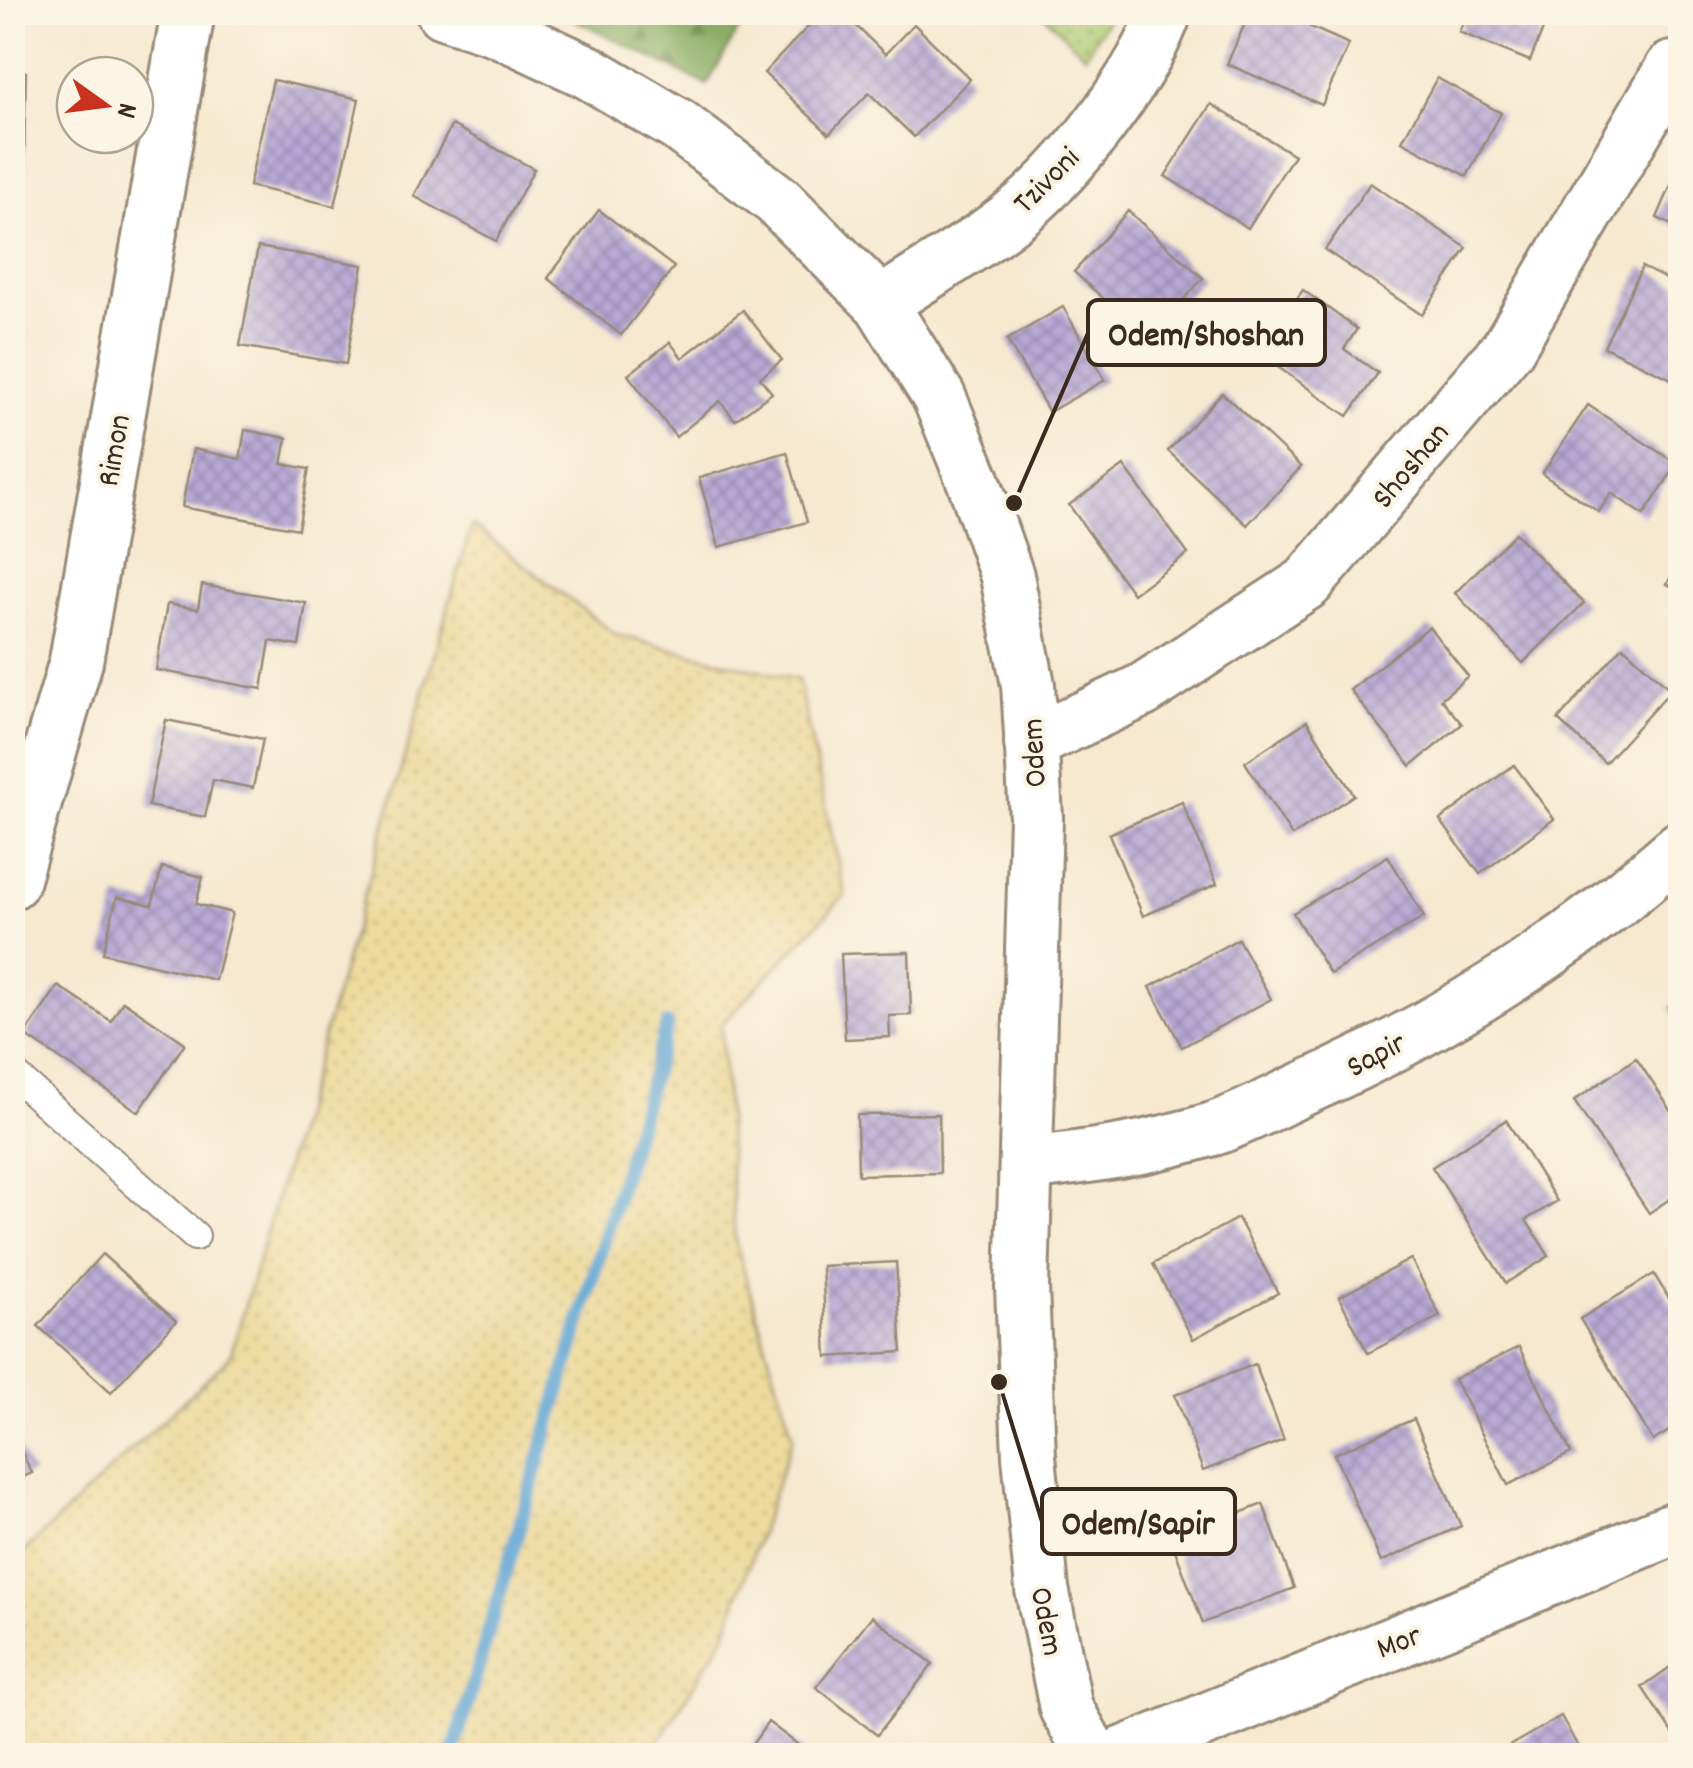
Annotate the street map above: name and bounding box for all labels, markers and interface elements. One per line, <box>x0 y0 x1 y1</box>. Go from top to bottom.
north arrow <box>55 55 155 155</box>
text: N <box>103 98 145 121</box>
street label: Tzivoni <box>1004 138 1093 227</box>
callout: Odem/Shoshan <box>1088 300 1325 365</box>
text: Odem/Shoshan <box>1108 313 1304 363</box>
street label: Rimon <box>88 411 146 491</box>
street label: Shoshan <box>1363 414 1463 521</box>
street label: Odem <box>1012 717 1062 789</box>
street label: Sapir <box>1339 1023 1415 1092</box>
callout: Odem/Sapir <box>1042 1489 1235 1554</box>
text: Odem/Sapir <box>1061 1502 1216 1552</box>
street label: Odem <box>1015 1583 1073 1660</box>
street label: Mor <box>1371 1615 1429 1674</box>

